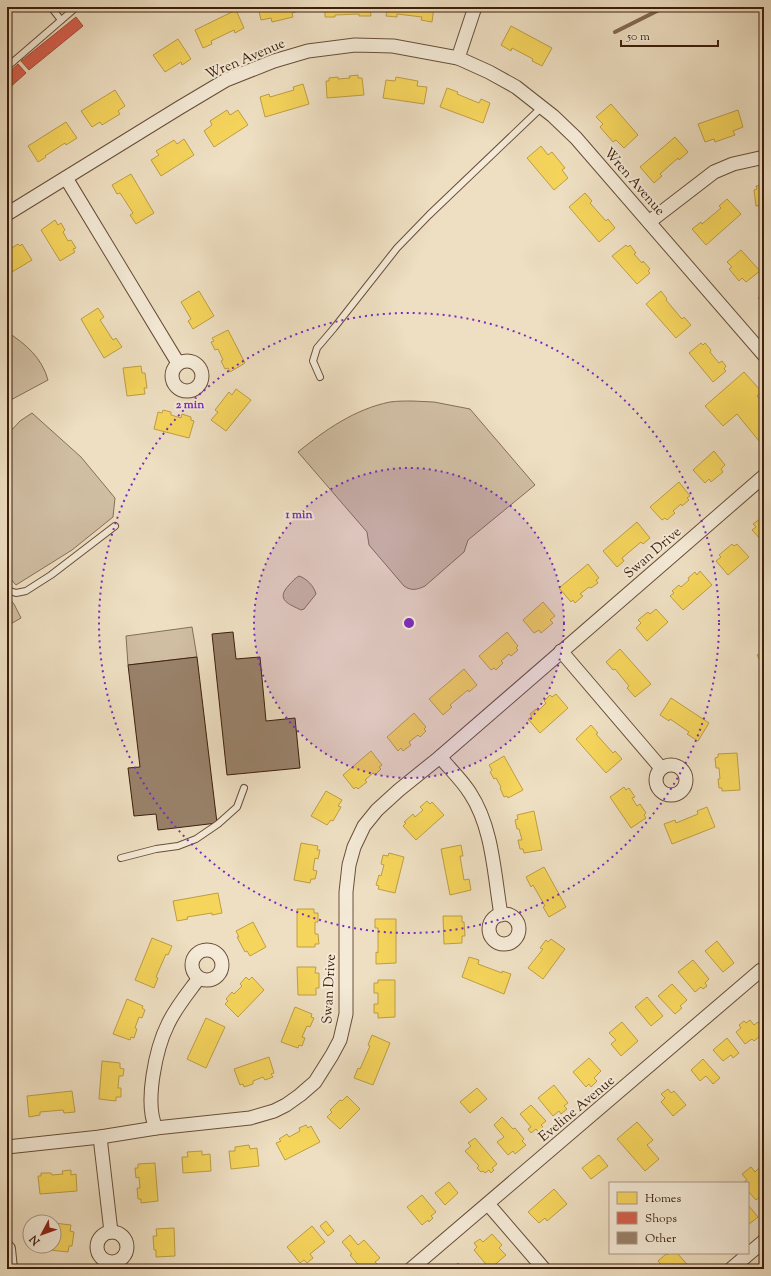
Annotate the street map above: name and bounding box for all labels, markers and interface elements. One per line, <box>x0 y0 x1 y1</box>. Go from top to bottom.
scale bar <box>621 22 718 48</box>
text: 50 m <box>626 28 650 46</box>
street label: Wren Avenue <box>203 34 289 86</box>
street label: Wren Avenue <box>598 144 669 221</box>
text: 2 min <box>176 396 205 414</box>
text: 1 min <box>284 506 313 524</box>
street label: Swan Drive <box>620 523 686 584</box>
centre of rings <box>402 616 416 630</box>
street label: Swan Drive <box>318 954 342 1025</box>
street label: Eveline Avenue <box>535 1072 620 1147</box>
legend <box>609 1182 749 1254</box>
text: Homes <box>645 1190 681 1208</box>
text: Shops <box>645 1210 677 1228</box>
north arrow <box>22 1214 62 1254</box>
text: Other <box>645 1230 677 1248</box>
text: N <box>26 1231 45 1249</box>

